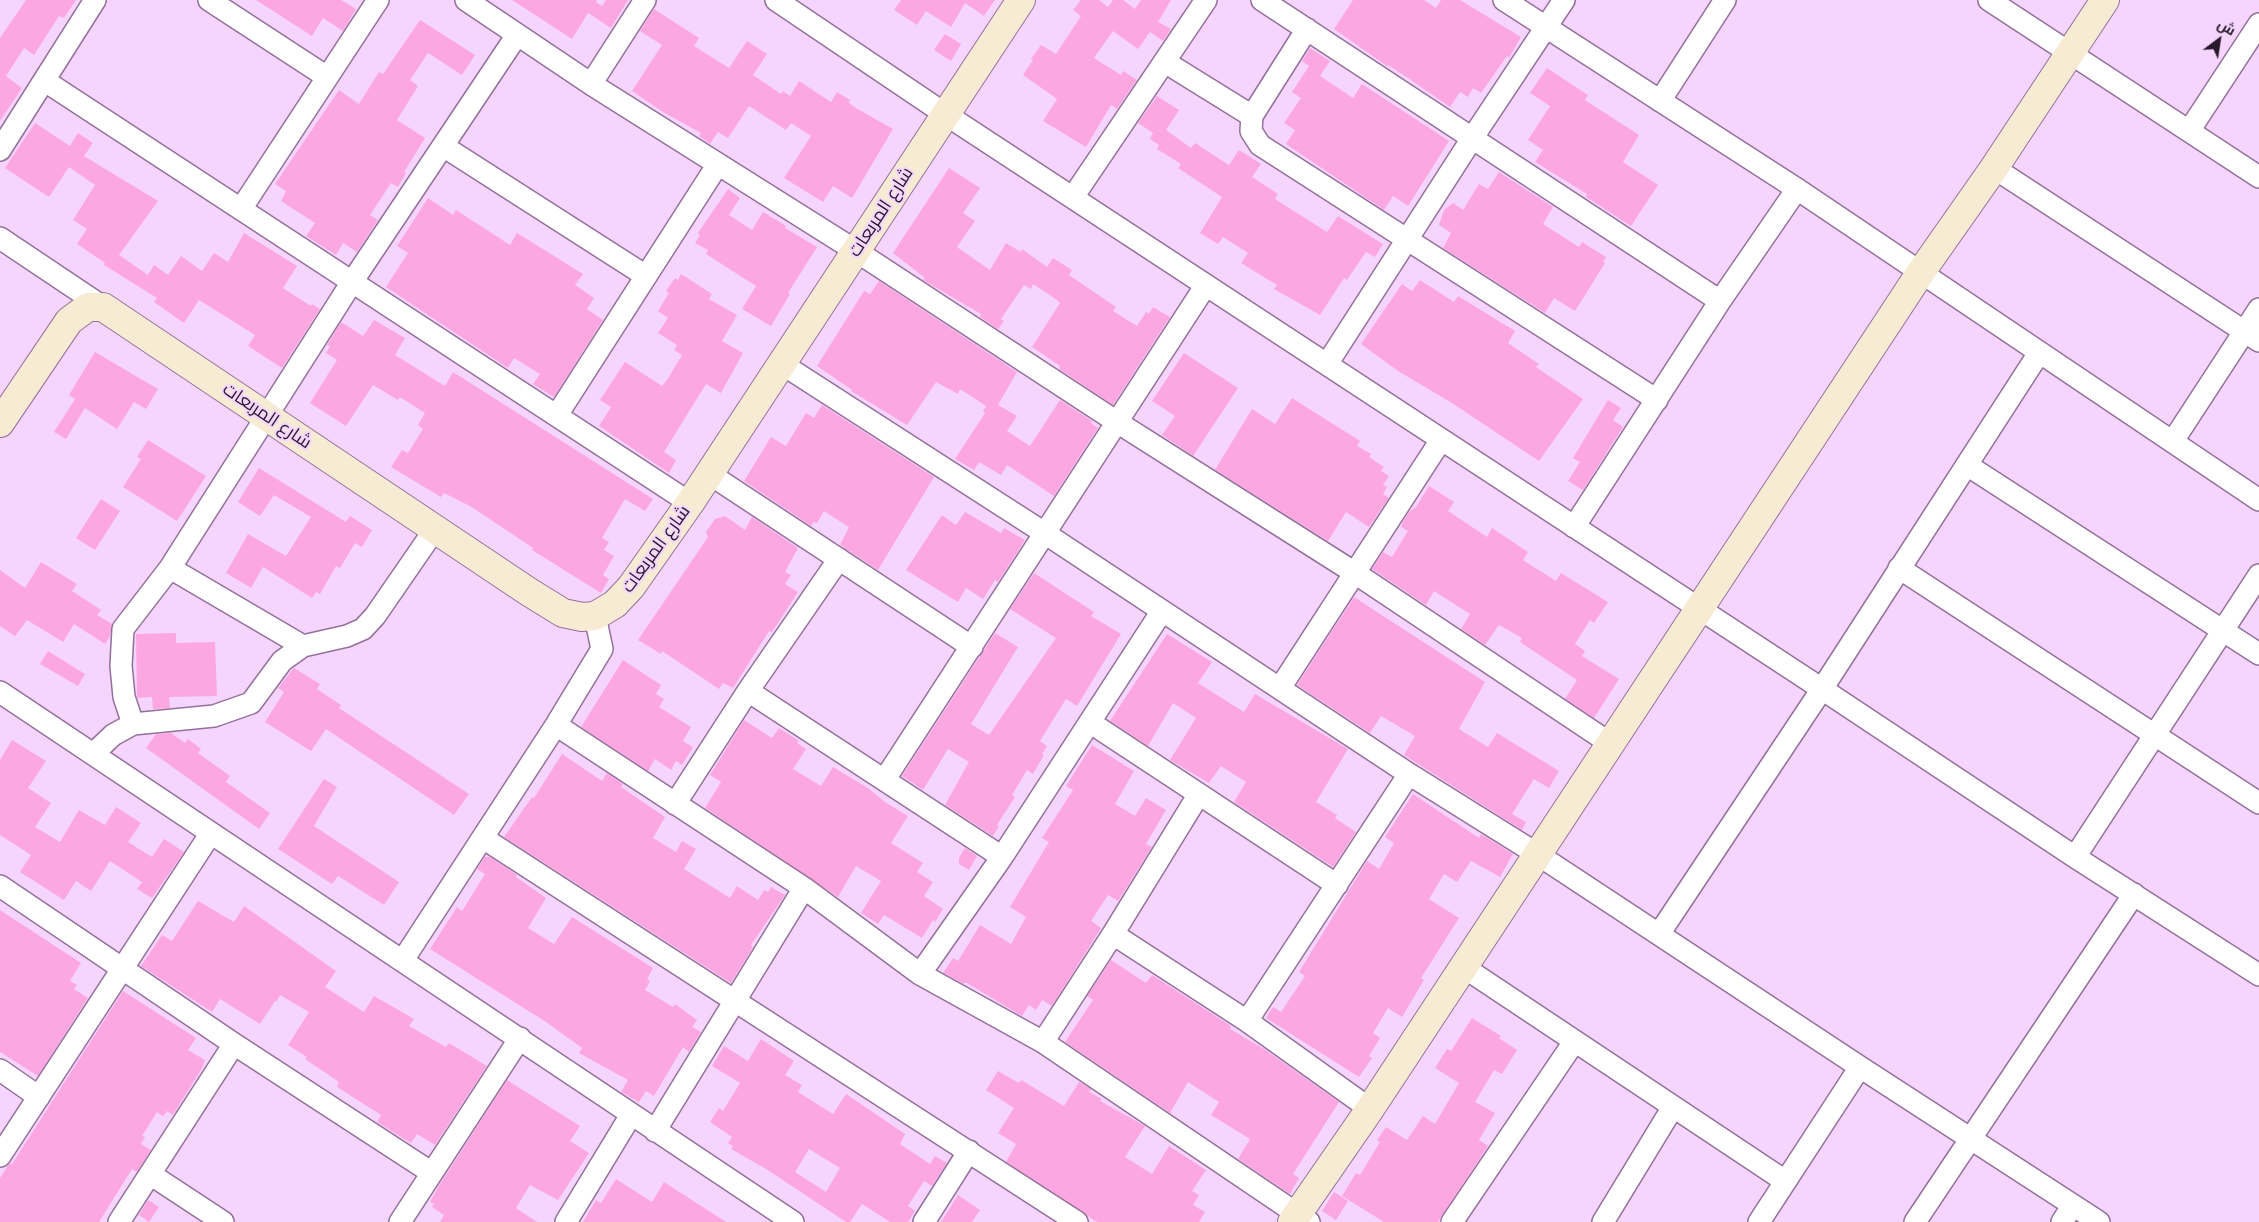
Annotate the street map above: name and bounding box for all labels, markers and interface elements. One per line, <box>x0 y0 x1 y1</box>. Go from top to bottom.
north arrow <box>2194 15 2244 65</box>
text: ش <box>2215 16 2239 39</box>
street label: شارع المربعات <box>844 163 918 261</box>
street label: شارع المربعات <box>218 378 316 454</box>
street label: شارع المربعات <box>617 501 695 597</box>

